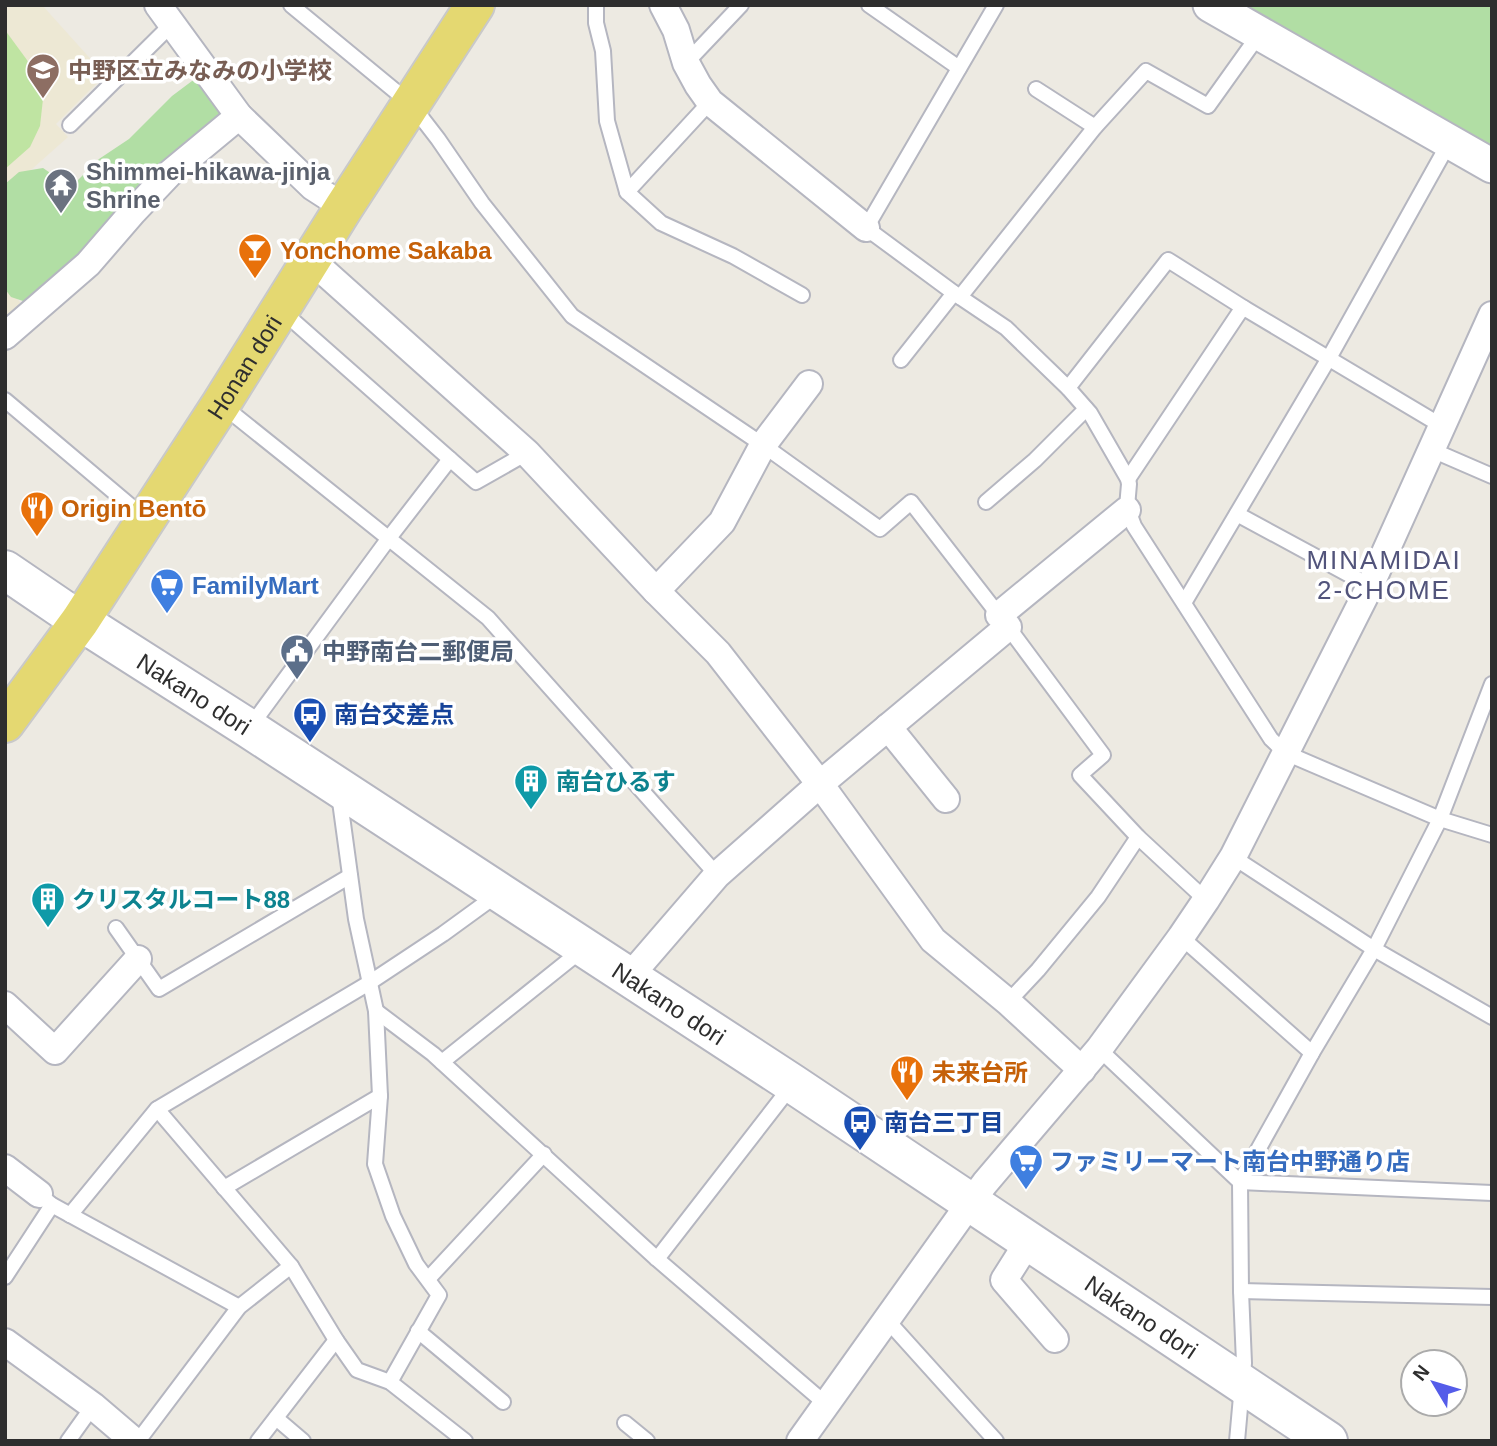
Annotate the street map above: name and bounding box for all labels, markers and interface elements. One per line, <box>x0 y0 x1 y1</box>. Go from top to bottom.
school or university icon: 中野区立みなみの小学校 <box>24 51 62 100</box>
place label: 中野区立みなみの小学校 <box>68 57 332 84</box>
place label: Shimmei-hikawa-jinja Shrine <box>86 158 331 213</box>
temple icon: Shimmei-hikawa-jinja Shrine <box>42 166 80 215</box>
bar icon: Yonchome Sakaba <box>236 231 274 280</box>
place label: Yonchome Sakaba <box>280 237 492 264</box>
street label: Honan dori <box>201 310 287 424</box>
restaurant icon: Origin Bentō <box>18 489 56 538</box>
place label: Origin Bentō <box>61 495 206 522</box>
district label: MINAMIDAI 2-CHOME <box>1306 545 1462 605</box>
supermarket icon: FamilyMart <box>148 566 186 615</box>
place label: FamilyMart <box>192 572 319 599</box>
public building icon: 中野南台二郵便局 <box>278 632 316 681</box>
place label: 中野南台二郵便局 <box>322 638 514 665</box>
street label: Nakano dori <box>132 648 256 740</box>
bus stop icon: 南台交差点 <box>291 695 329 744</box>
place label: 南台交差点 <box>334 701 454 728</box>
building icon: 南台ひるす <box>512 762 550 811</box>
place label: 南台ひるす <box>556 768 676 795</box>
building icon: クリスタルコート88 <box>29 880 67 929</box>
place label: クリスタルコート88 <box>72 886 290 913</box>
street label: Nakano dori <box>608 956 731 1050</box>
restaurant icon: 未来台所 <box>888 1053 926 1102</box>
place label: 未来台所 <box>932 1059 1028 1086</box>
bus stop icon: 南台三丁目 <box>841 1103 879 1152</box>
place label: 南台三丁目 <box>884 1109 1004 1136</box>
supermarket icon: ファミリーマート南台中野通り店 <box>1007 1142 1045 1191</box>
place label: ファミリーマート南台中野通り店 <box>1050 1148 1410 1175</box>
street label: Nakano dori <box>1080 1269 1203 1364</box>
north arrow <box>1399 1348 1469 1418</box>
text: N <box>1408 1361 1433 1385</box>

